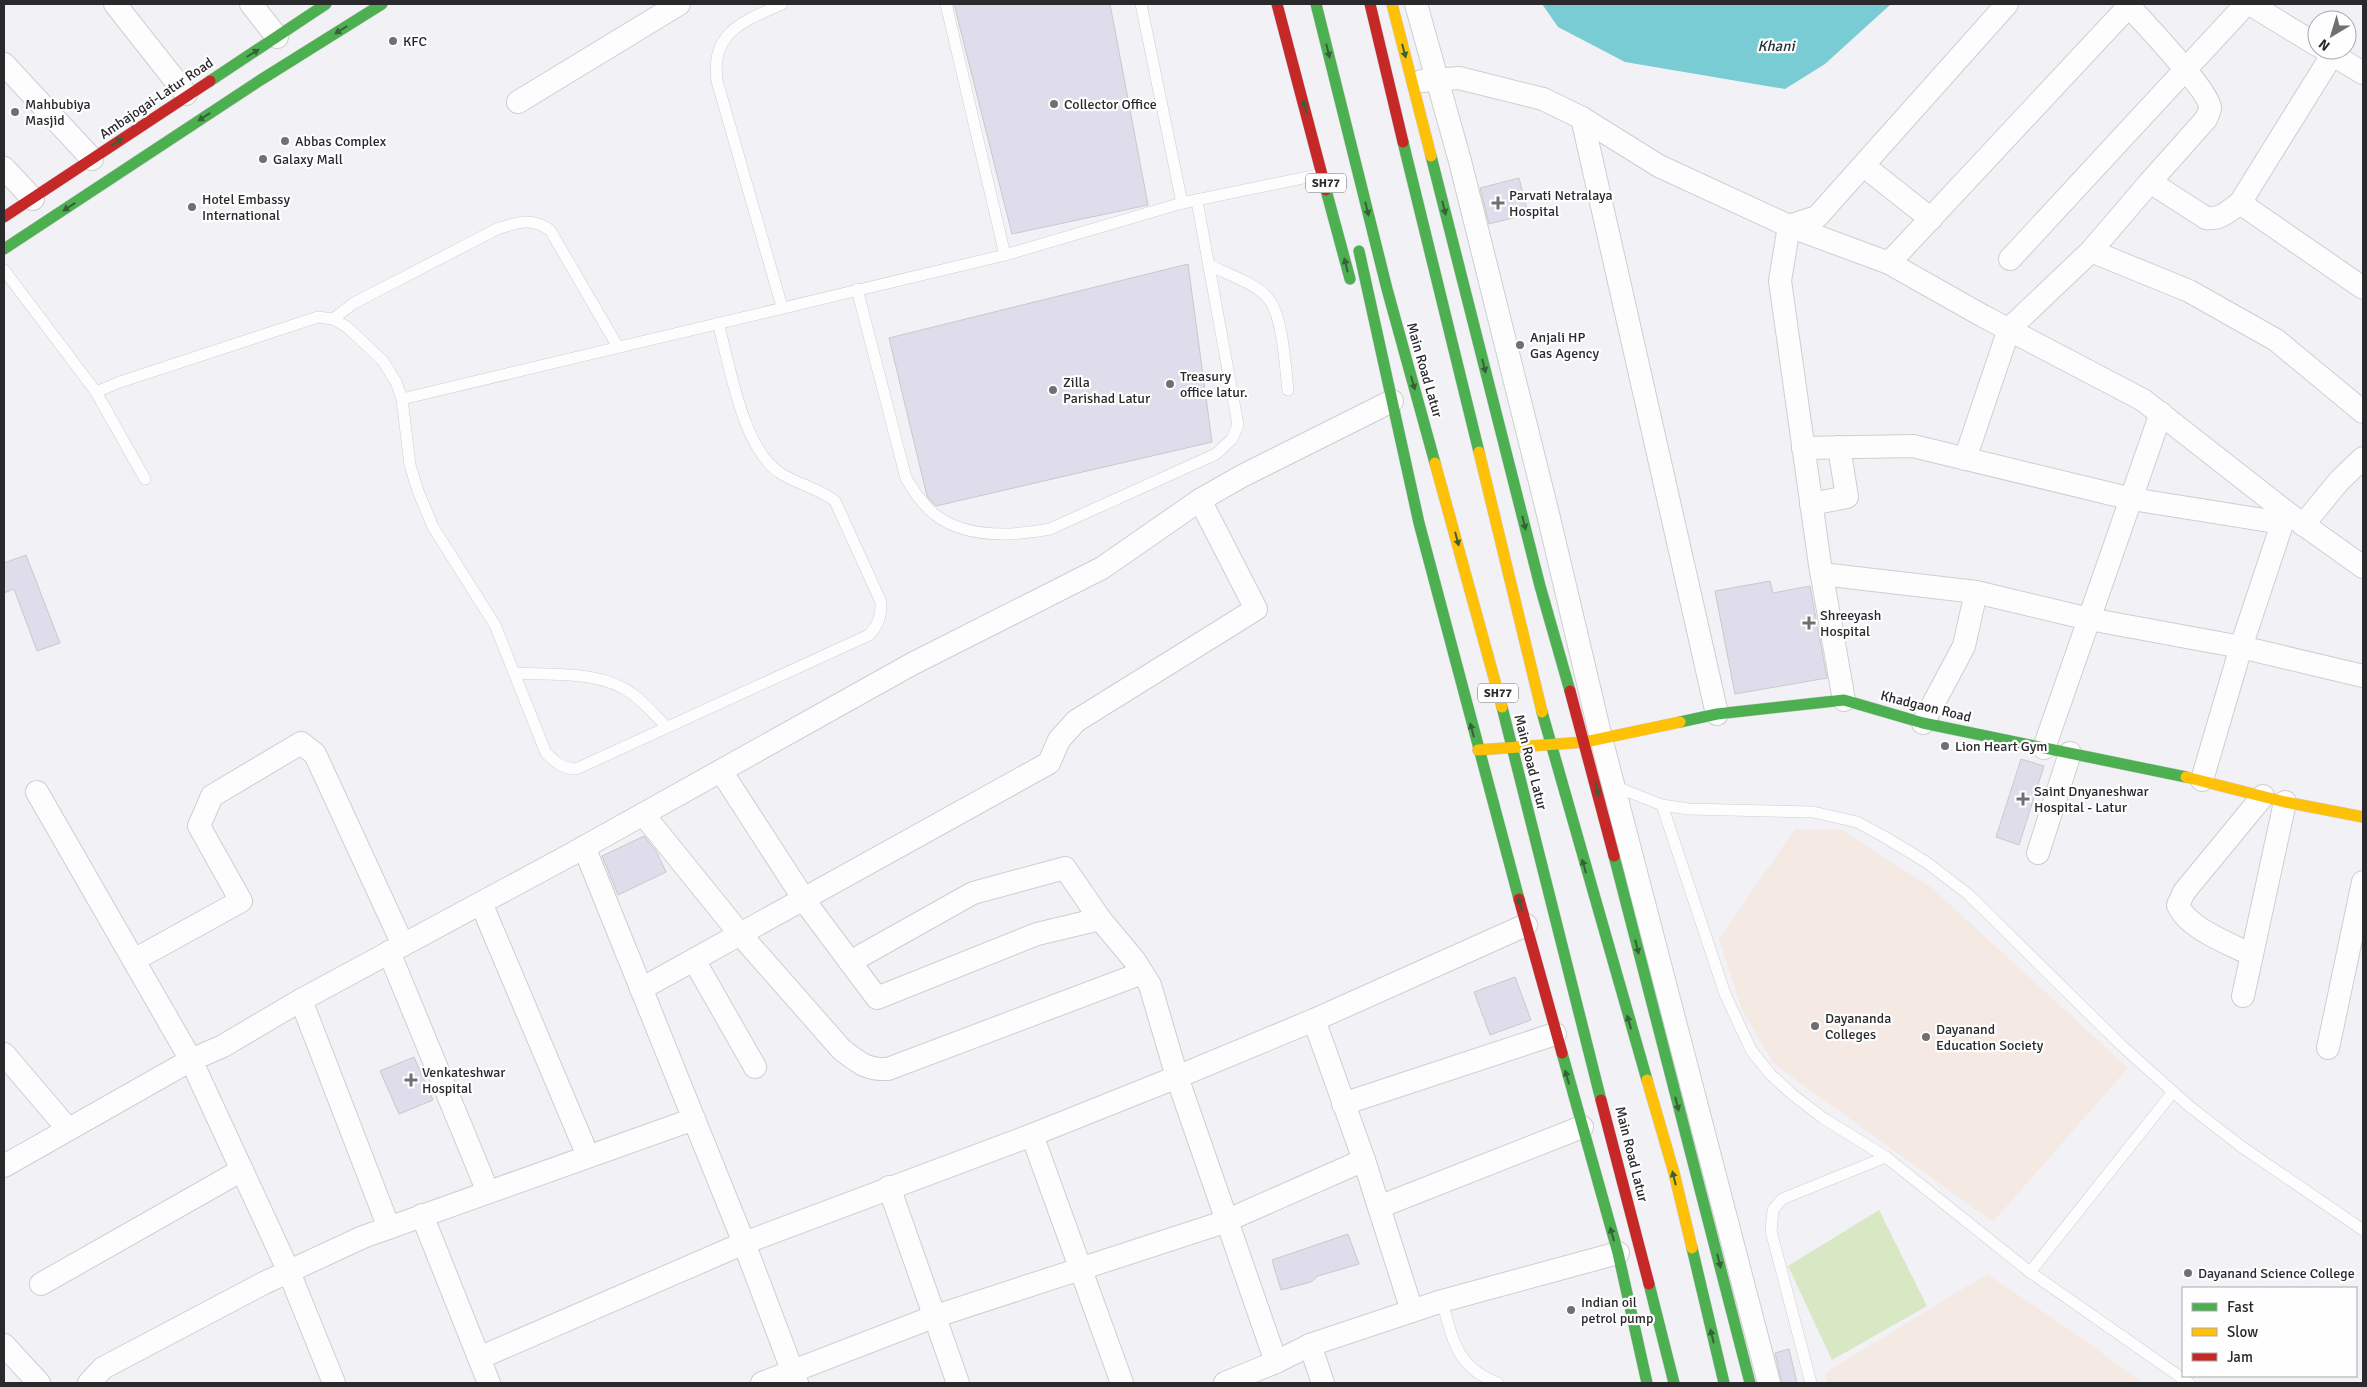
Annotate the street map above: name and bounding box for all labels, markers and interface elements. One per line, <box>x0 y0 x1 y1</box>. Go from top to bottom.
north arrow <box>2307 10 2357 60</box>
one-way arrow <box>334 25 348 34</box>
place label: KFC <box>403 33 427 50</box>
marker: KFC <box>387 35 399 47</box>
text: N <box>2315 35 2333 55</box>
water label: Khani <box>1758 37 1796 55</box>
one-way arrow <box>1400 43 1408 58</box>
one-way arrow <box>1324 44 1332 59</box>
one-way arrow <box>246 48 259 57</box>
street label: Ambajogai-Latur Road <box>96 54 216 143</box>
place label: Mahbubiya Masjid <box>25 96 91 129</box>
place label: Collector Office <box>1064 96 1157 113</box>
marker: Collector Office <box>1048 98 1060 110</box>
one-way arrow <box>1301 100 1309 115</box>
marker: Mahbubiya Masjid <box>9 106 21 118</box>
one-way arrow <box>197 112 211 122</box>
place label: Abbas Complex <box>295 133 387 150</box>
marker: Abbas Complex <box>279 135 291 147</box>
one-way arrow <box>110 137 124 147</box>
place label: Galaxy Mall <box>273 151 343 168</box>
marker: Galaxy Mall <box>257 153 269 165</box>
road number: SH77 <box>1306 174 1346 192</box>
place label: Parvati Netralaya Hospital <box>1509 187 1613 220</box>
place label: Hotel Embassy International <box>202 191 290 224</box>
marker: Parvati Netralaya Hospital <box>1491 196 1505 210</box>
marker: Hotel Embassy International <box>186 201 198 213</box>
one-way arrow <box>1363 201 1371 216</box>
one-way arrow <box>1440 201 1448 216</box>
one-way arrow <box>62 202 75 212</box>
one-way arrow <box>1342 257 1350 272</box>
street label: Main Road Latur <box>1403 321 1446 420</box>
place label: Anjali HP Gas Agency <box>1530 329 1599 362</box>
marker: Anjali HP Gas Agency <box>1514 339 1526 351</box>
one-way arrow <box>1480 358 1488 373</box>
place label: Treasury office latur. <box>1180 368 1248 401</box>
place label: Zilla Parishad Latur <box>1063 374 1151 407</box>
one-way arrow <box>1410 375 1418 390</box>
marker: Treasury office latur. <box>1164 378 1176 390</box>
marker: Zilla Parishad Latur <box>1047 384 1059 396</box>
one-way arrow <box>1520 516 1528 531</box>
one-way arrow <box>1453 532 1461 547</box>
place label: Shreeyash Hospital <box>1820 607 1881 640</box>
marker: Shreeyash Hospital <box>1802 616 1816 630</box>
road number: SH77 <box>1478 684 1518 702</box>
street label: Khadgaon Road <box>1879 687 1973 726</box>
street label: Main Road Latur <box>1510 713 1551 812</box>
one-way arrow <box>1468 723 1476 738</box>
place label: Lion Heart Gym <box>1955 738 2047 755</box>
marker: Lion Heart Gym <box>1939 740 1951 752</box>
one-way arrow <box>1593 782 1601 797</box>
place label: Saint Dnyaneshwar Hospital - Latur <box>2034 783 2150 816</box>
marker: Saint Dnyaneshwar Hospital - Latur <box>2016 792 2030 806</box>
one-way arrow <box>1580 858 1588 873</box>
one-way arrow <box>1516 896 1524 911</box>
one-way arrow <box>1633 939 1641 954</box>
place label: Dayananda Colleges <box>1825 1010 1891 1043</box>
one-way arrow <box>1625 1014 1633 1029</box>
marker: Dayananda Colleges <box>1809 1020 1821 1032</box>
place label: Dayanand Education Society <box>1936 1021 2044 1054</box>
marker: Dayanand Education Society <box>1920 1031 1932 1043</box>
place label: Venkateshwar Hospital <box>422 1064 506 1097</box>
one-way arrow <box>1563 1070 1571 1085</box>
marker: Venkateshwar Hospital <box>404 1073 418 1087</box>
one-way arrow <box>1673 1097 1681 1112</box>
street label: Main Road Latur <box>1611 1105 1652 1204</box>
one-way arrow <box>1670 1170 1678 1185</box>
one-way arrow <box>1608 1226 1616 1241</box>
one-way arrow <box>1715 1254 1723 1269</box>
place label: Dayanand Science College <box>2198 1265 2355 1282</box>
marker: Dayanand Science College <box>2182 1267 2194 1279</box>
legend <box>2182 1287 2357 1377</box>
place label: Indian oil petrol pump <box>1581 1294 1653 1327</box>
text: Fast <box>2227 1298 2254 1316</box>
marker: Indian oil petrol pump <box>1565 1304 1577 1316</box>
text: Slow <box>2227 1323 2258 1341</box>
one-way arrow <box>1708 1328 1716 1343</box>
text: Jam <box>2227 1348 2253 1366</box>

